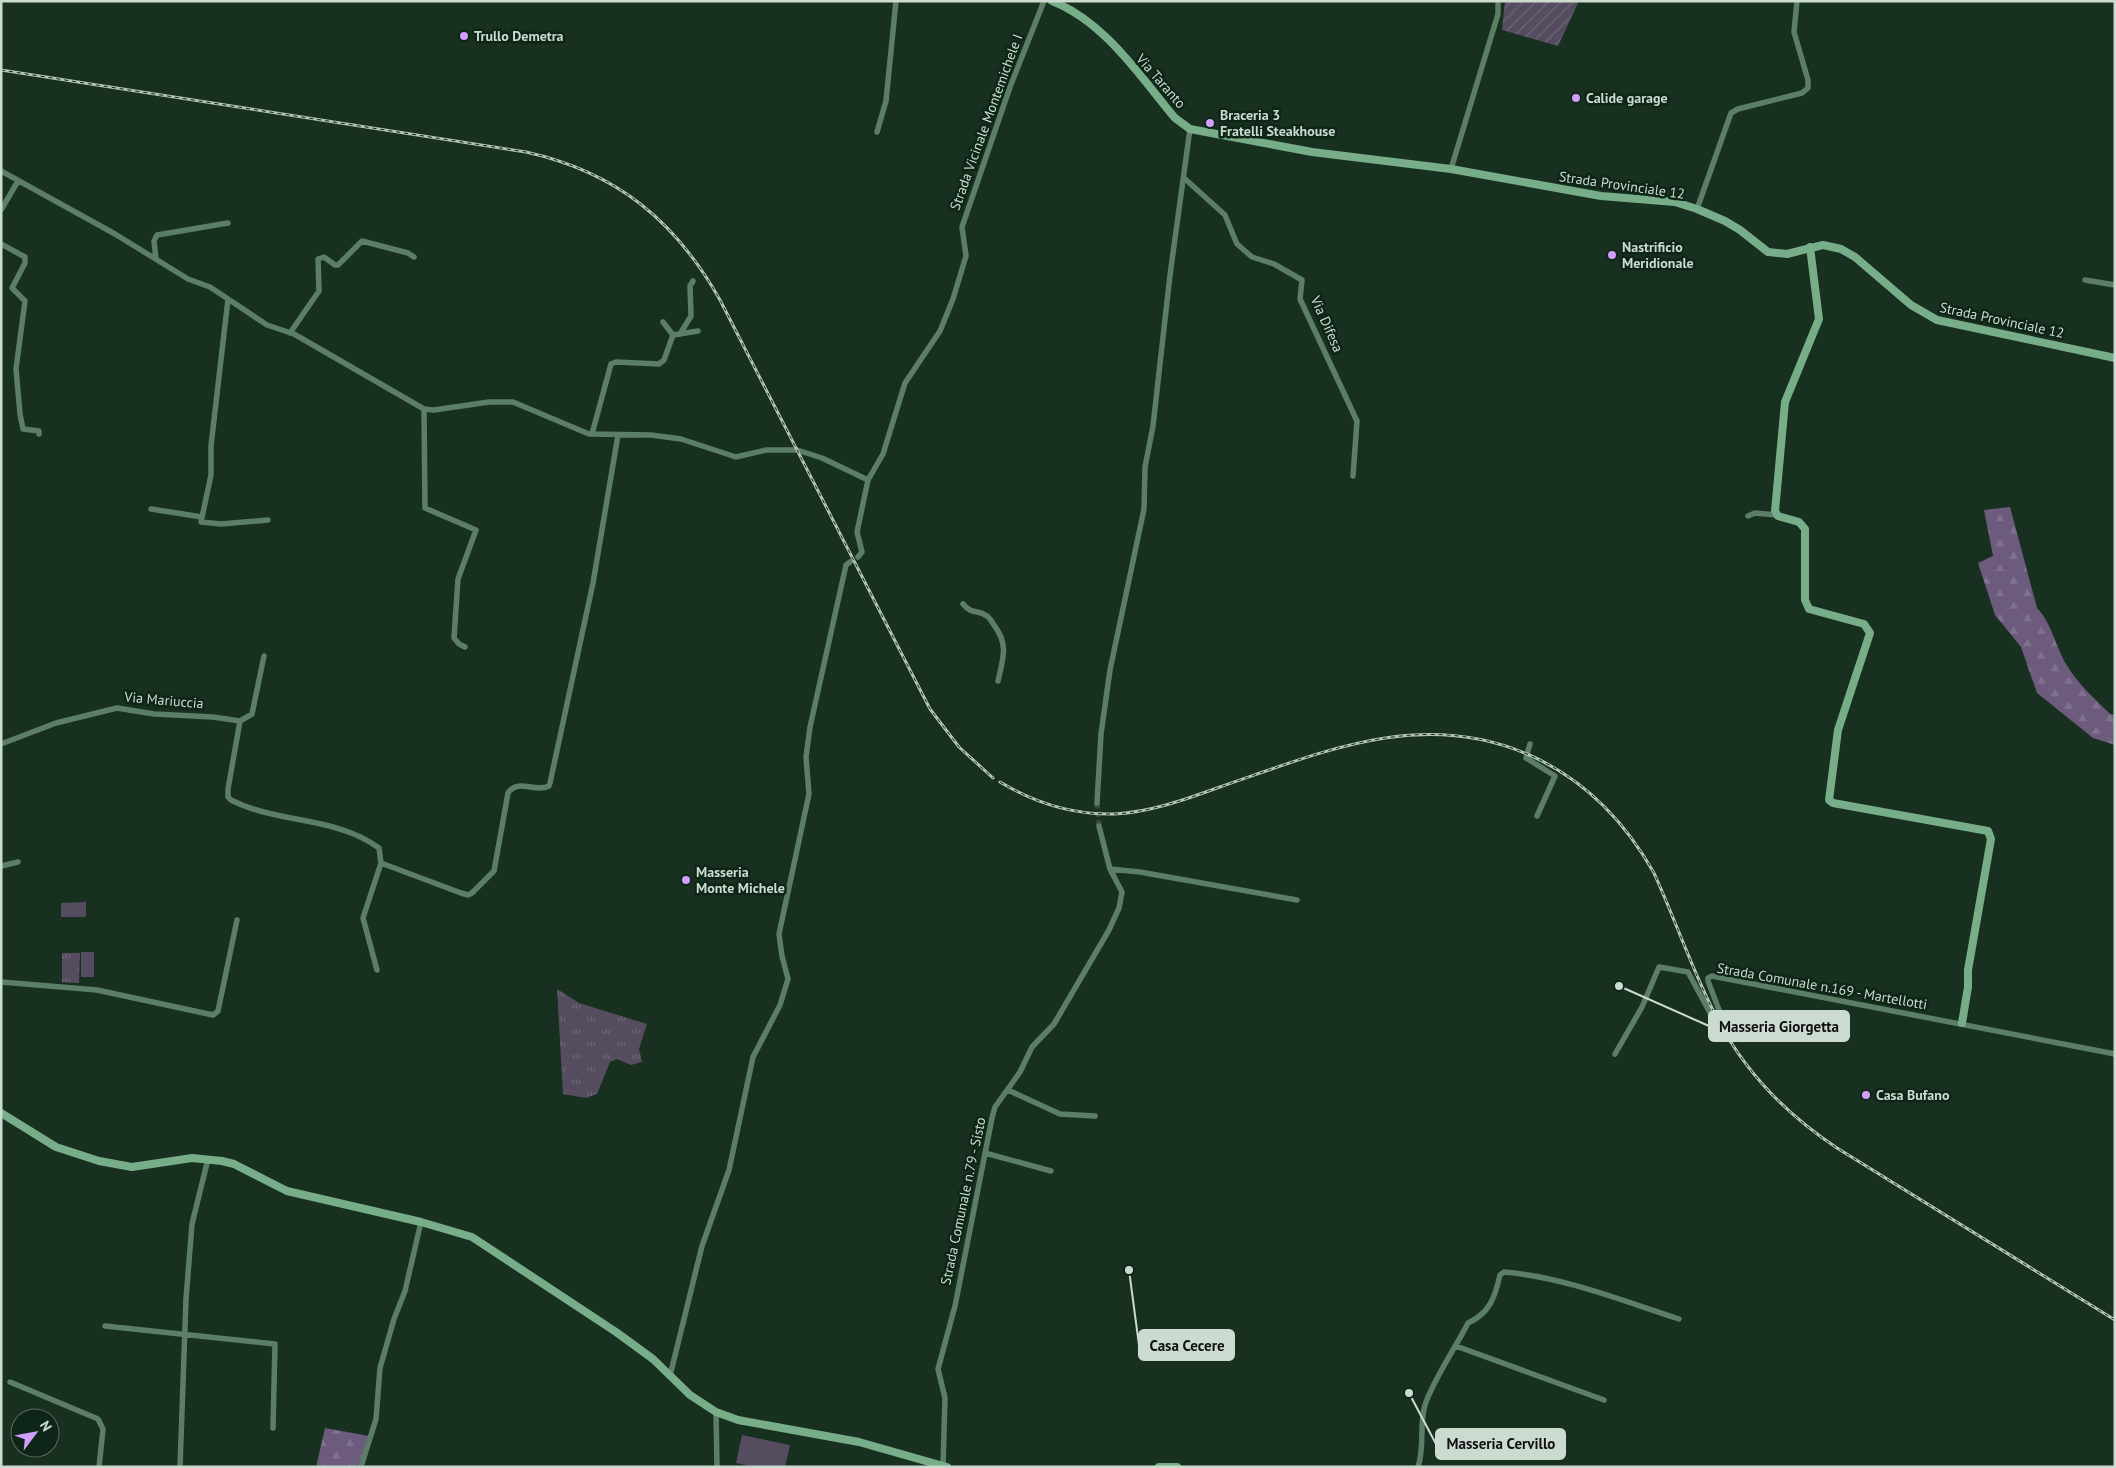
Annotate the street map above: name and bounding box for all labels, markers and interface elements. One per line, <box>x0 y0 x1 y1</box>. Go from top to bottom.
place label: Trullo Demetra <box>474 27 564 45</box>
marker: Trullo Demetra <box>458 30 470 42</box>
street label: Strada Vicinale Montemichele I <box>946 31 1026 213</box>
street label: Via Taranto <box>1132 49 1190 112</box>
place label: Calide garage <box>1586 89 1668 107</box>
marker: Calide garage <box>1570 92 1582 104</box>
place label: Braceria 3 Fratelli Steakhouse <box>1220 106 1335 140</box>
marker: Braceria 3 Fratelli Steakhouse <box>1204 117 1216 129</box>
street label: Strada Provinciale 12 <box>1558 167 1686 203</box>
place label: Nastrificio Meridionale <box>1622 238 1694 272</box>
marker: Nastrificio Meridionale <box>1606 249 1618 261</box>
street label: Via Difesa <box>1306 292 1347 355</box>
street label: Strada Provinciale 12 <box>1938 298 2066 342</box>
street label: Via Mariuccia <box>123 687 204 712</box>
place label: Masseria Monte Michele <box>696 863 785 897</box>
marker: Masseria Monte Michele <box>680 874 692 886</box>
street label: Strada Comunale n.169 - Martellotti <box>1715 959 1929 1013</box>
callout: Masseria Giorgetta <box>1709 1011 1849 1041</box>
text: Masseria Giorgetta <box>1719 1017 1839 1036</box>
place label: Casa Bufano <box>1876 1086 1950 1104</box>
marker: Casa Bufano <box>1860 1089 1872 1101</box>
street label: Strada Comunale n.79 - Sisto <box>936 1116 990 1286</box>
callout: Casa Cecere <box>1139 1330 1234 1360</box>
text: Casa Cecere <box>1149 1336 1225 1355</box>
north arrow <box>10 1408 60 1458</box>
text: N <box>36 1417 56 1435</box>
callout: Masseria Cervillo <box>1436 1429 1565 1459</box>
text: Masseria Cervillo <box>1447 1434 1555 1453</box>

